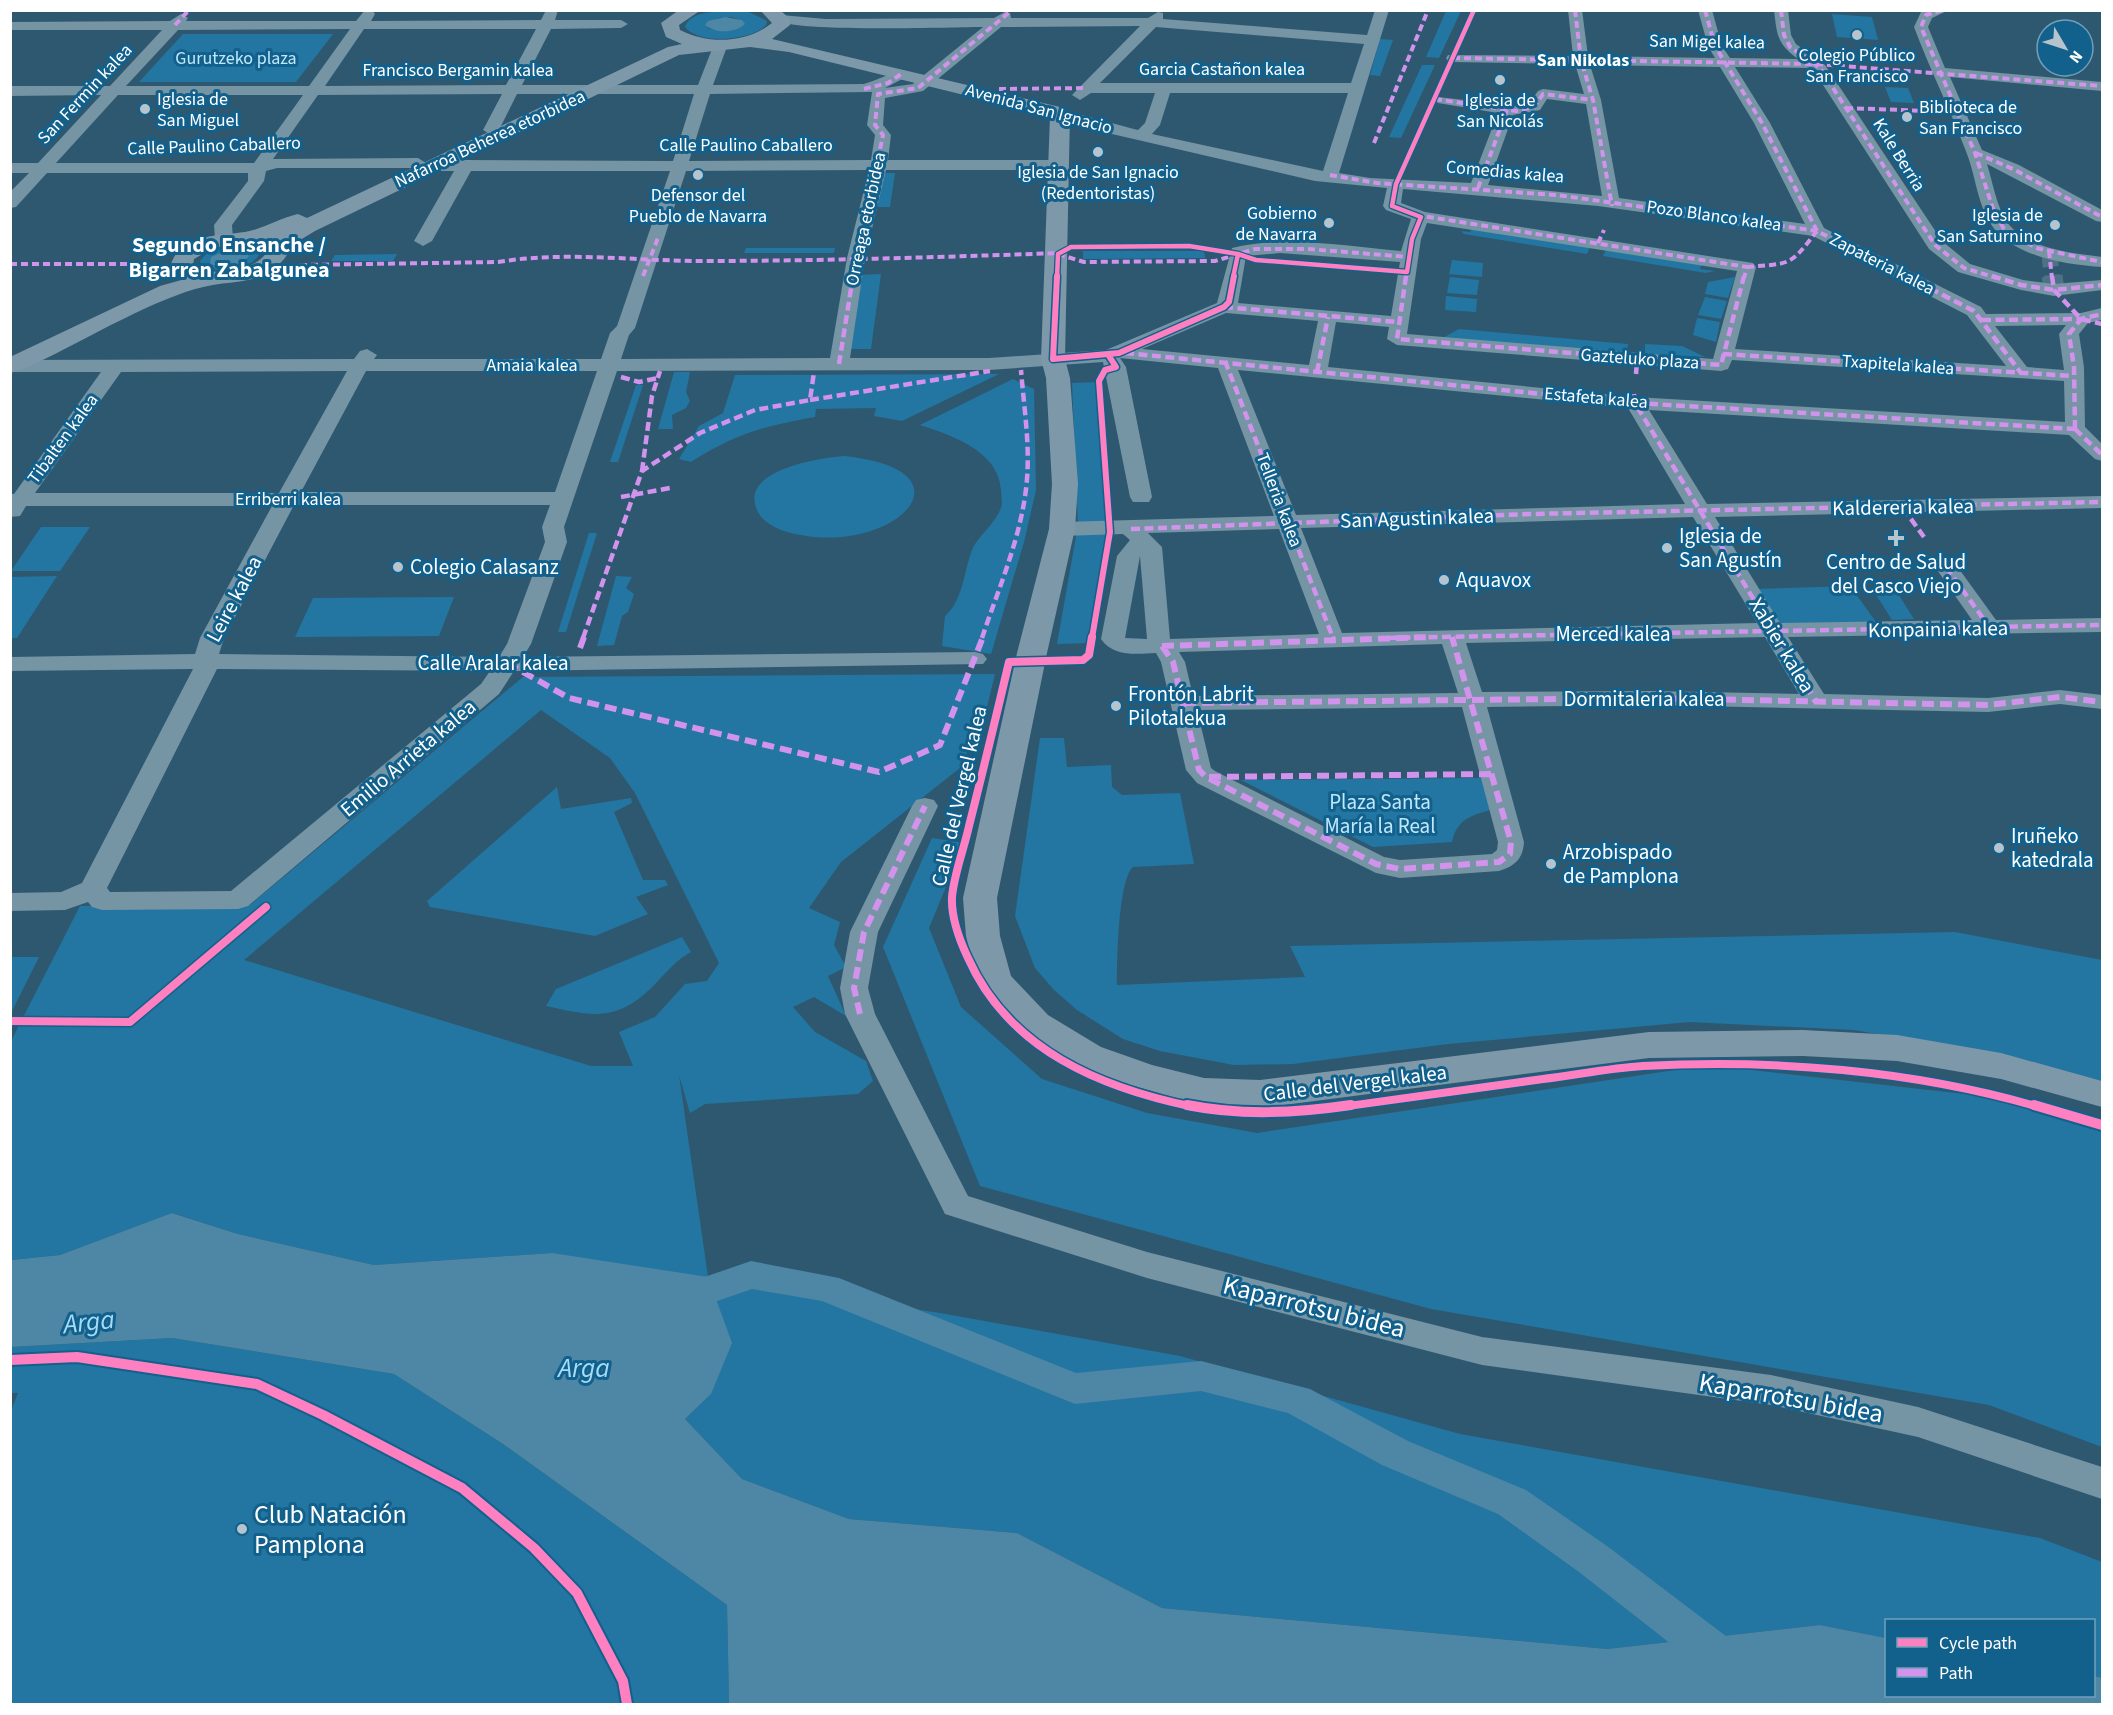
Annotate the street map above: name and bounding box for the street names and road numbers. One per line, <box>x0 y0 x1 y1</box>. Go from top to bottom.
street label: San Migel kalea <box>1649 28 1765 56</box>
street label: San Fermin kalea <box>32 38 138 150</box>
street label: Garcia Castañon kalea <box>1139 57 1305 82</box>
street label: Francisco Bergamin kalea <box>363 58 554 83</box>
street label: Avenida San Ignacio <box>963 77 1115 141</box>
street label: Nafarroa Beherea etorbidea <box>391 84 589 194</box>
street label: Kale Berria <box>1867 114 1931 196</box>
street label: Calle Paulino Caballero <box>127 130 301 162</box>
street label: Calle Paulino Caballero <box>659 133 833 158</box>
street label: Orreaga etorbidea <box>840 150 892 288</box>
street label: Comedias kalea <box>1445 154 1565 190</box>
street label: Pozo Blanco kalea <box>1645 194 1783 238</box>
street label: Zapateria kalea <box>1825 227 1939 301</box>
street label: Gazteluko plaza <box>1580 342 1700 376</box>
street label: Txapitela kalea <box>1841 349 1955 381</box>
street label: Amaia kalea <box>486 353 578 378</box>
street label: Estafeta kalea <box>1543 381 1649 415</box>
street label: Tibalten kalea <box>22 389 104 489</box>
street label: Telleria kalea <box>1250 449 1308 551</box>
street label: Erriberri kalea <box>235 487 341 512</box>
street label: Kaldereria kalea <box>1832 491 1974 523</box>
street label: San Agustin kalea <box>1339 500 1495 536</box>
street label: Leire kalea <box>199 550 269 648</box>
street label: Xabier kalea <box>1742 592 1822 698</box>
street label: Konpainia kalea <box>1868 613 2008 645</box>
street label: Merced kalea <box>1556 619 1671 649</box>
street label: Calle Aralar kalea <box>418 648 568 678</box>
street label: Dormitaleria kalea <box>1563 684 1725 714</box>
street label: Emilio Arrieta kalea <box>333 692 483 824</box>
street label: Calle del Vergel kalea <box>924 703 994 889</box>
street label: Calle del Vergel kalea <box>1262 1057 1448 1109</box>
street label: Kaparrotsu bidea <box>1219 1267 1409 1347</box>
street label: Kaparrotsu bidea <box>1696 1364 1886 1432</box>

